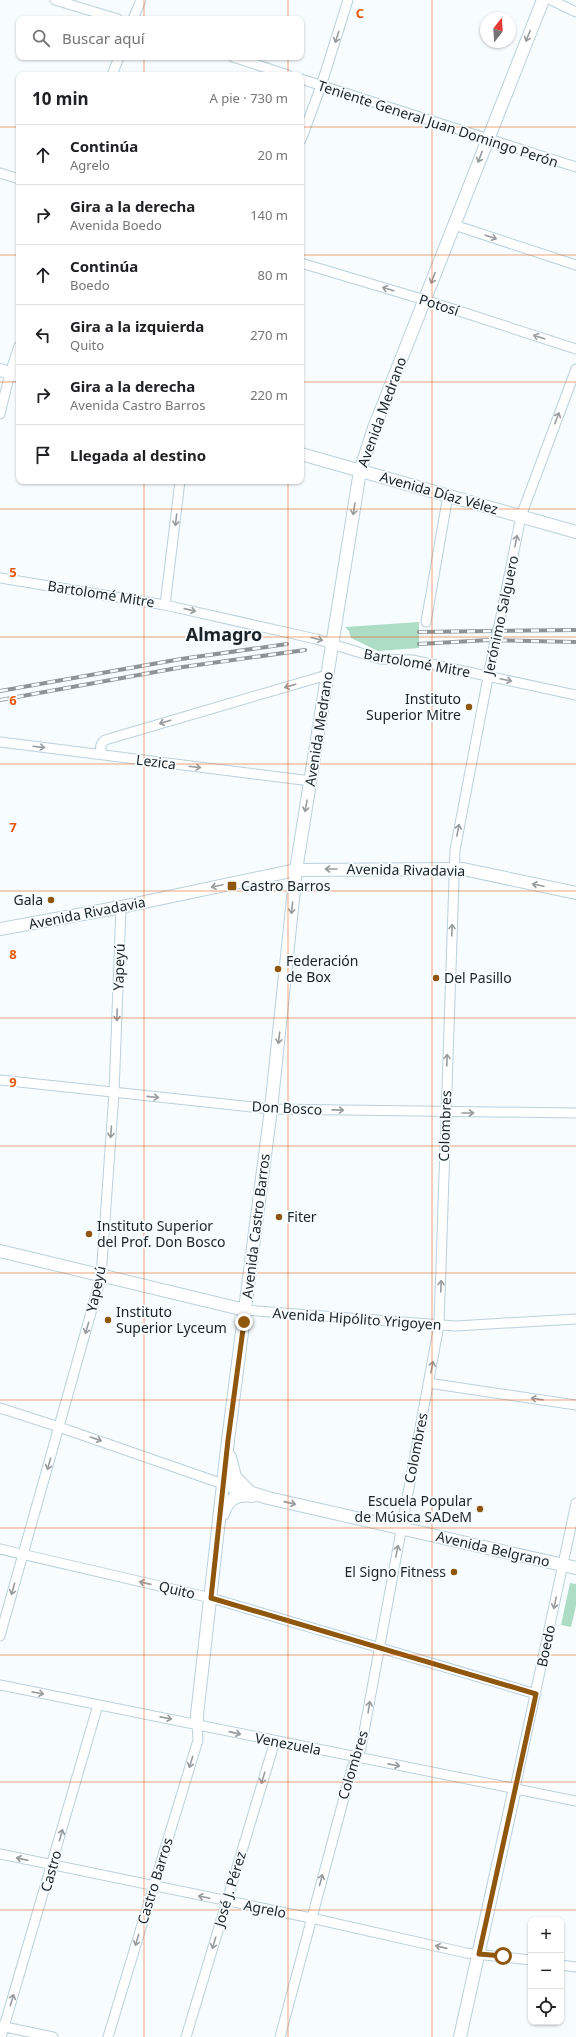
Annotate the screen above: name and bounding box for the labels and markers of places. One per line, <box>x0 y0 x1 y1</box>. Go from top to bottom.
place label: Instituto Superior Mitre <box>366 689 461 724</box>
marker: Instituto Superior Mitre <box>464 702 474 712</box>
place label: Castro Barros <box>241 876 331 895</box>
marker: Castro Barros <box>226 880 238 892</box>
place label: Gala <box>13 890 43 909</box>
marker: Gala <box>46 895 56 905</box>
place label: Federación de Box <box>286 951 358 986</box>
marker: Federación de Box <box>273 964 283 974</box>
place label: Del Pasillo <box>444 968 512 987</box>
marker: Del Pasillo <box>431 973 441 983</box>
place label: Fiter <box>287 1207 317 1226</box>
marker: Fiter <box>274 1212 284 1222</box>
place label: Instituto Superior del Prof. Don Bosco <box>97 1216 226 1251</box>
marker: Instituto Superior del Prof. Don Bosco <box>84 1229 94 1239</box>
place label: Instituto Superior Lyceum <box>116 1302 227 1337</box>
marker: Instituto Superior Lyceum <box>103 1315 113 1325</box>
place label: Escuela Popular de Música SADeM <box>355 1491 472 1526</box>
marker: Escuela Popular de Música SADeM <box>475 1504 485 1514</box>
place label: El Signo Fitness <box>344 1562 446 1581</box>
marker: El Signo Fitness <box>449 1567 459 1577</box>

